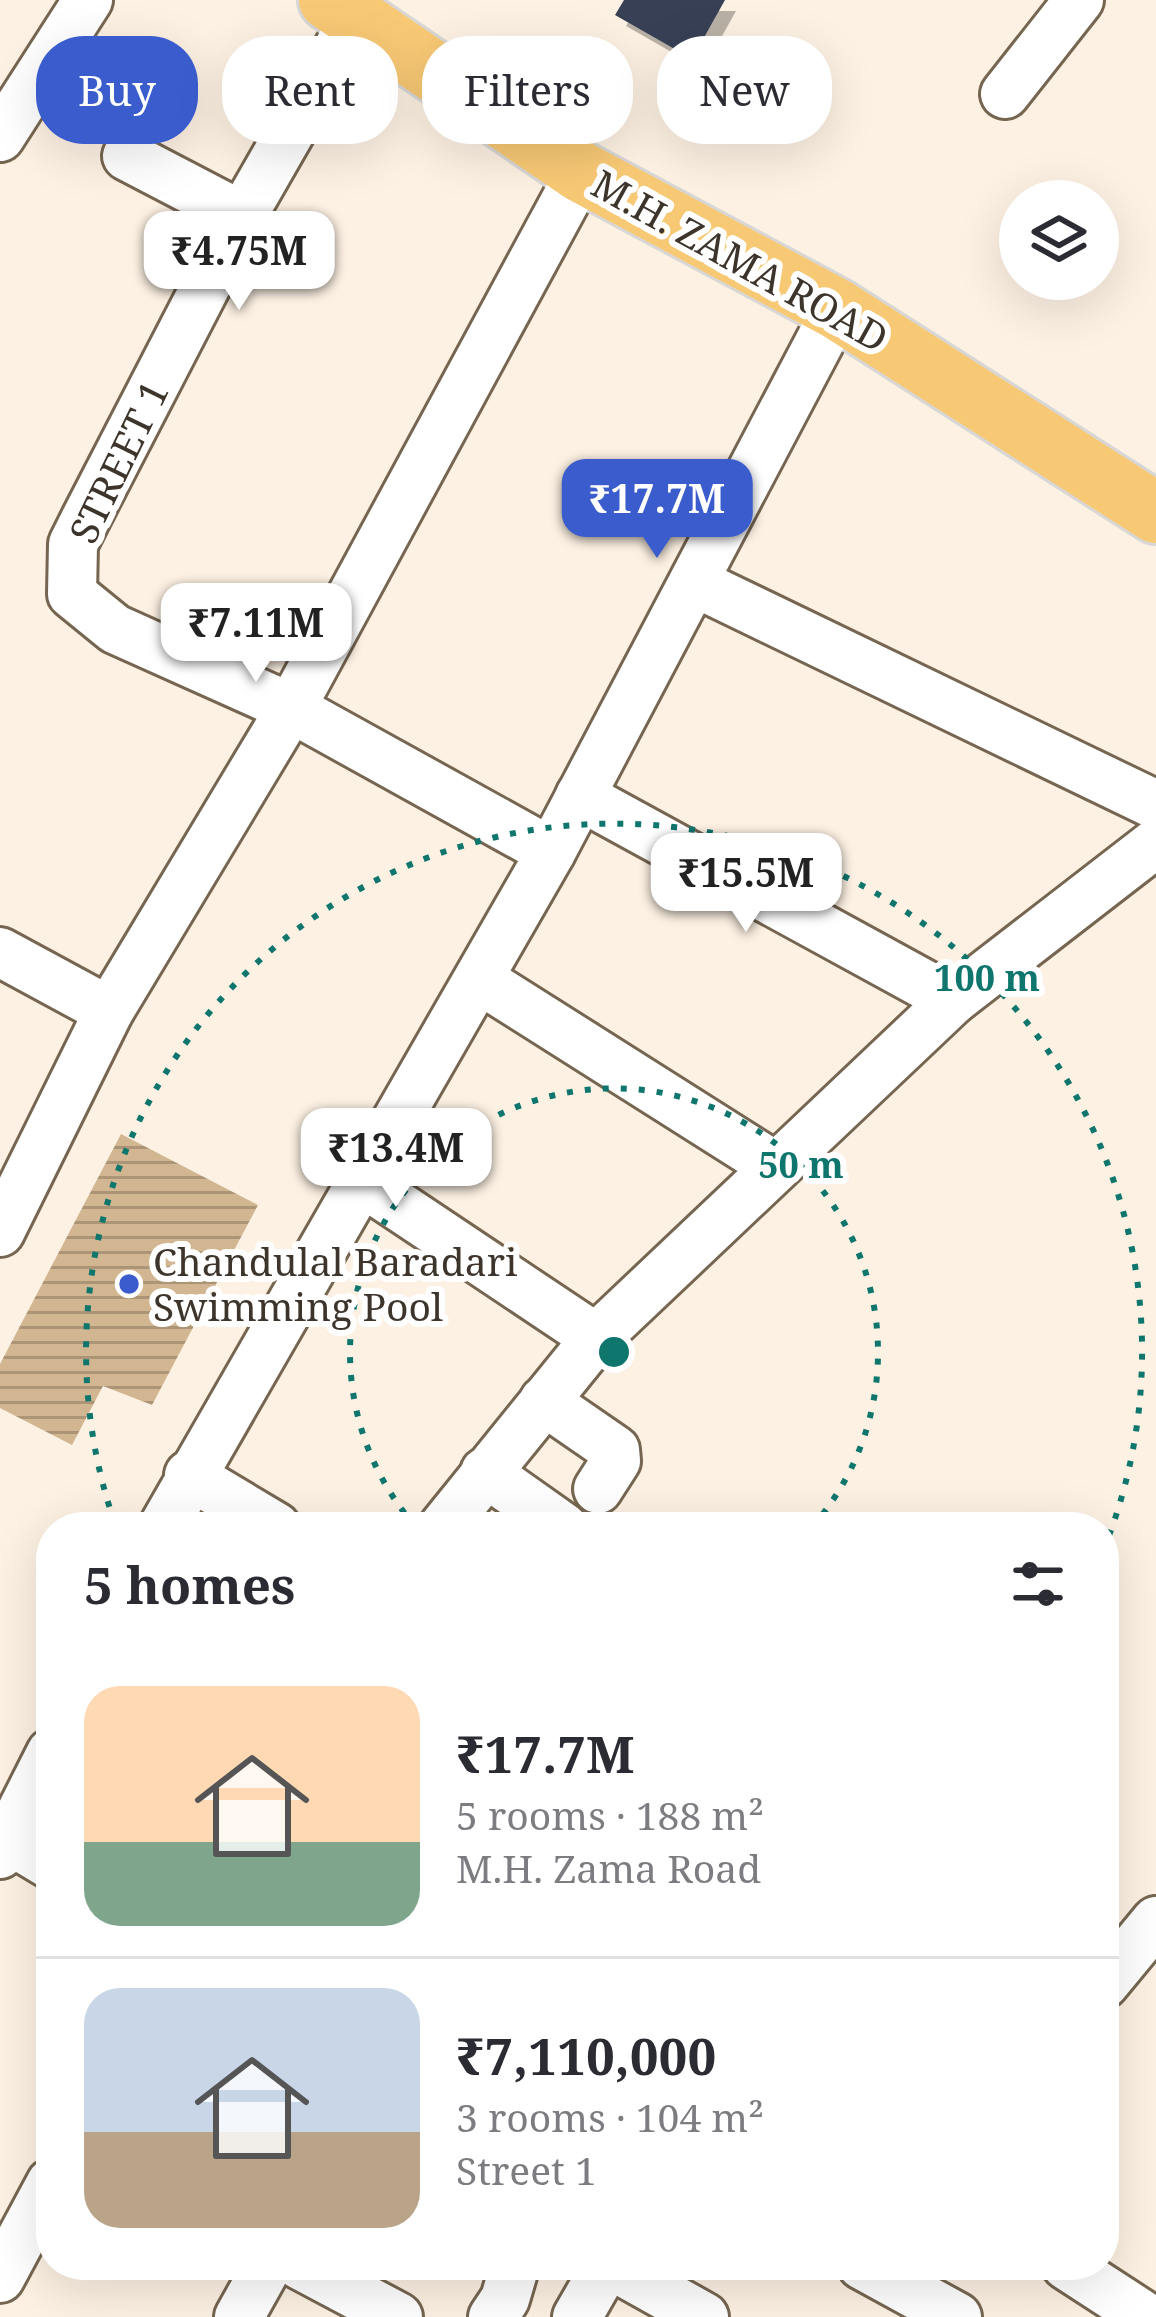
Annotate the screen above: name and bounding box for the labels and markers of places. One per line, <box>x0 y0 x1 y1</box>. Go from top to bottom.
pin: ₹4.75M <box>141 211 337 313</box>
pin: ₹17.7M <box>559 459 755 561</box>
pin: ₹7.11M <box>158 583 354 685</box>
pin: ₹15.5M <box>648 833 844 935</box>
pin: ₹13.4M <box>298 1108 494 1210</box>
place label: Chandulal Baradari Swimming Pool <box>153 1234 518 1332</box>
marker: Chandulal Baradari Swimming Pool <box>116 1271 142 1297</box>
centre of rings <box>593 1331 635 1373</box>

